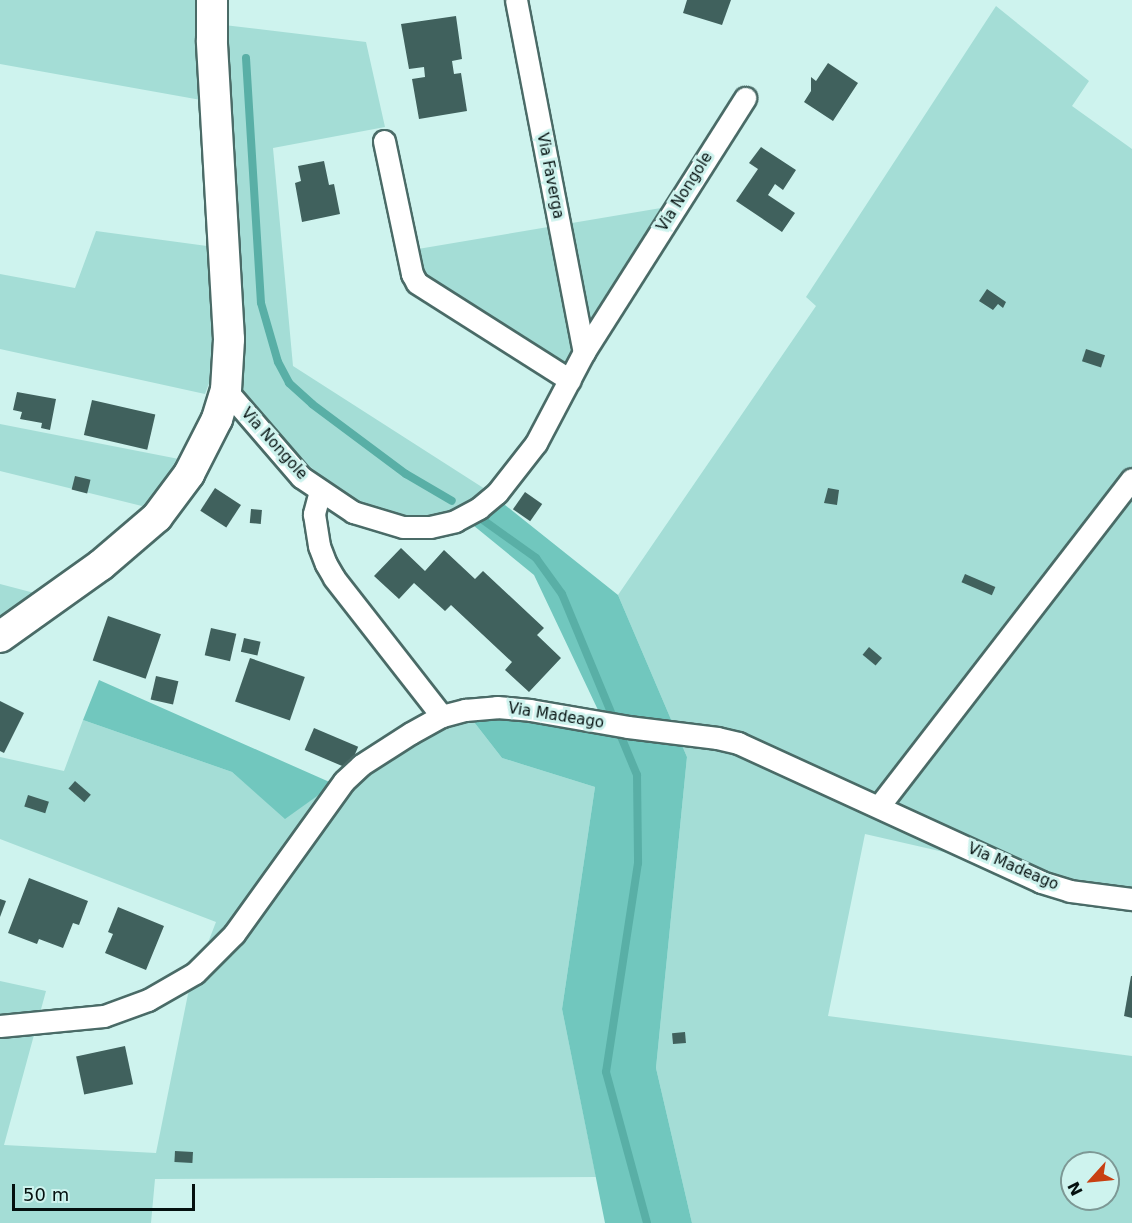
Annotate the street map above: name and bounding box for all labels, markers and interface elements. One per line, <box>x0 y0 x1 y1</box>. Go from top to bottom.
street label: Via Faverga <box>533 131 567 221</box>
street label: Via Nongole <box>654 149 716 235</box>
street label: Via Nongole <box>237 405 311 483</box>
street label: Via Madeago <box>507 700 605 732</box>
street label: Via Madeago <box>965 840 1061 894</box>
north arrow <box>1060 1151 1120 1211</box>
scale bar <box>15 1172 198 1210</box>
text: N <box>1064 1178 1087 1199</box>
text: 50 m <box>23 1184 69 1205</box>

